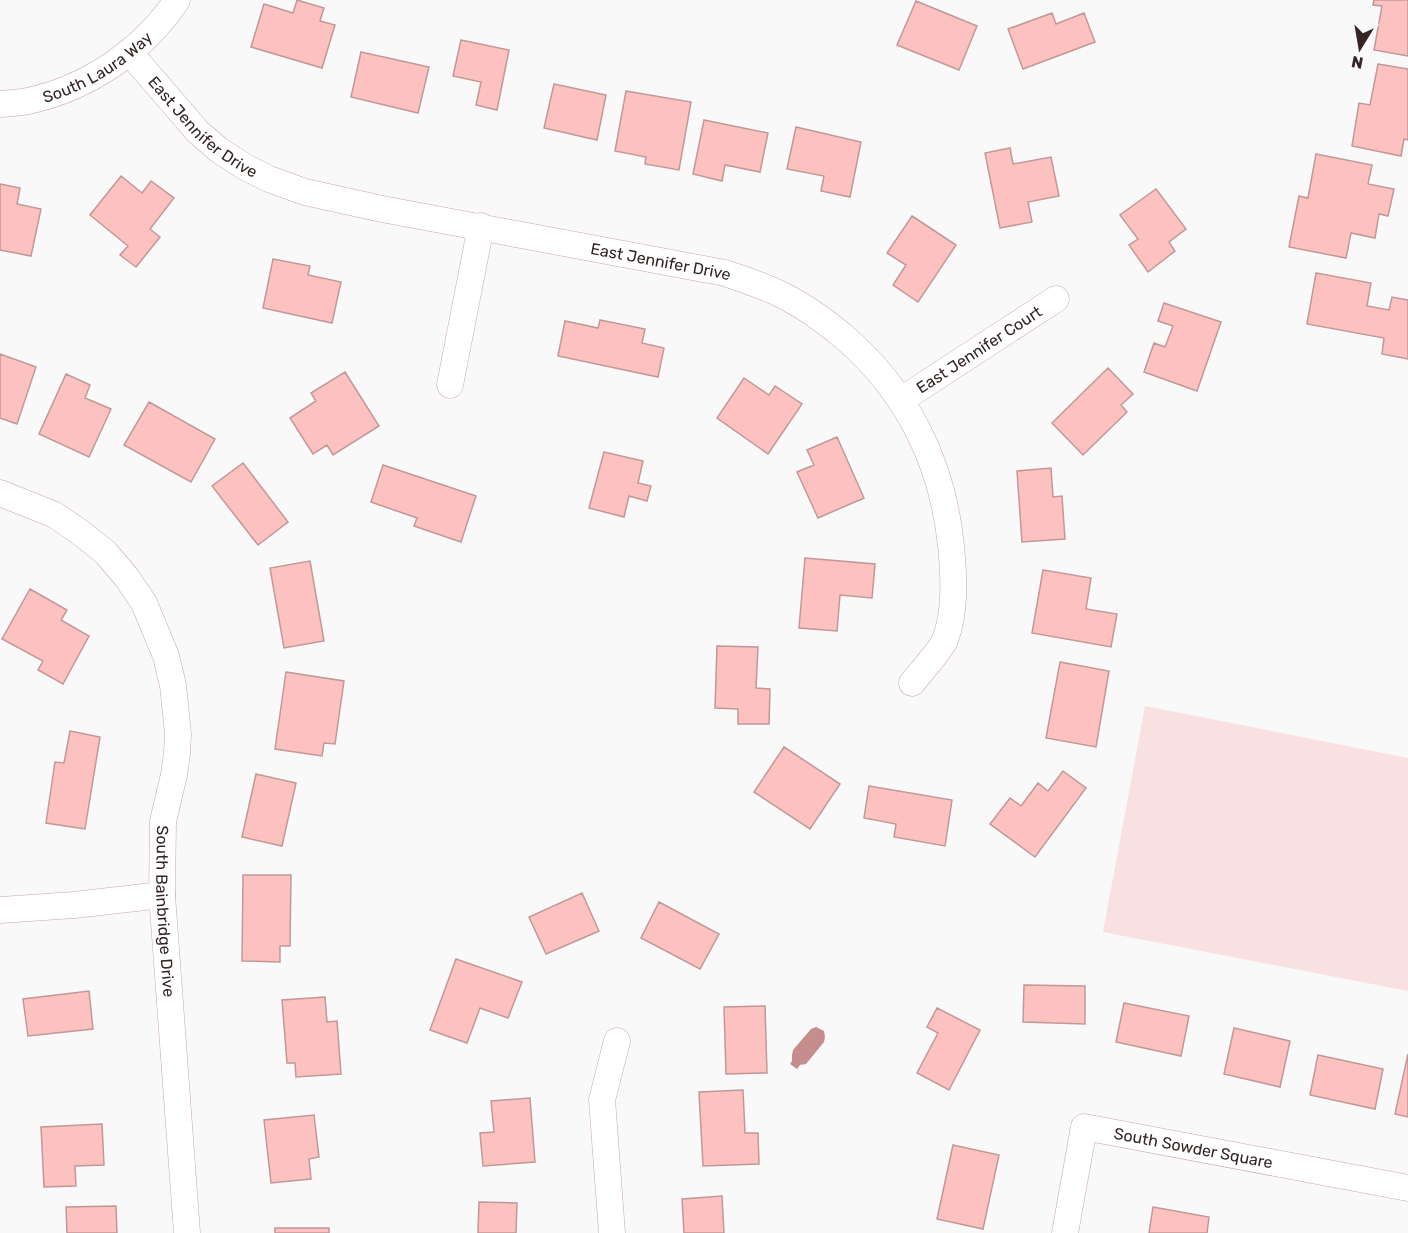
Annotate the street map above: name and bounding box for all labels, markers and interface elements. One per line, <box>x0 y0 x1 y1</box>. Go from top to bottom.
north arrow <box>1330 18 1390 78</box>
street label: South Laura Way <box>40 28 156 107</box>
text: N <box>1350 52 1365 73</box>
street label: East Jennifer Drive <box>144 72 261 182</box>
street label: East Jennifer Drive <box>589 239 734 284</box>
street label: East Jennifer Court <box>913 302 1045 397</box>
street label: South Bainbridge Drive <box>152 825 179 998</box>
street label: South Sowder Square <box>1112 1124 1274 1172</box>

